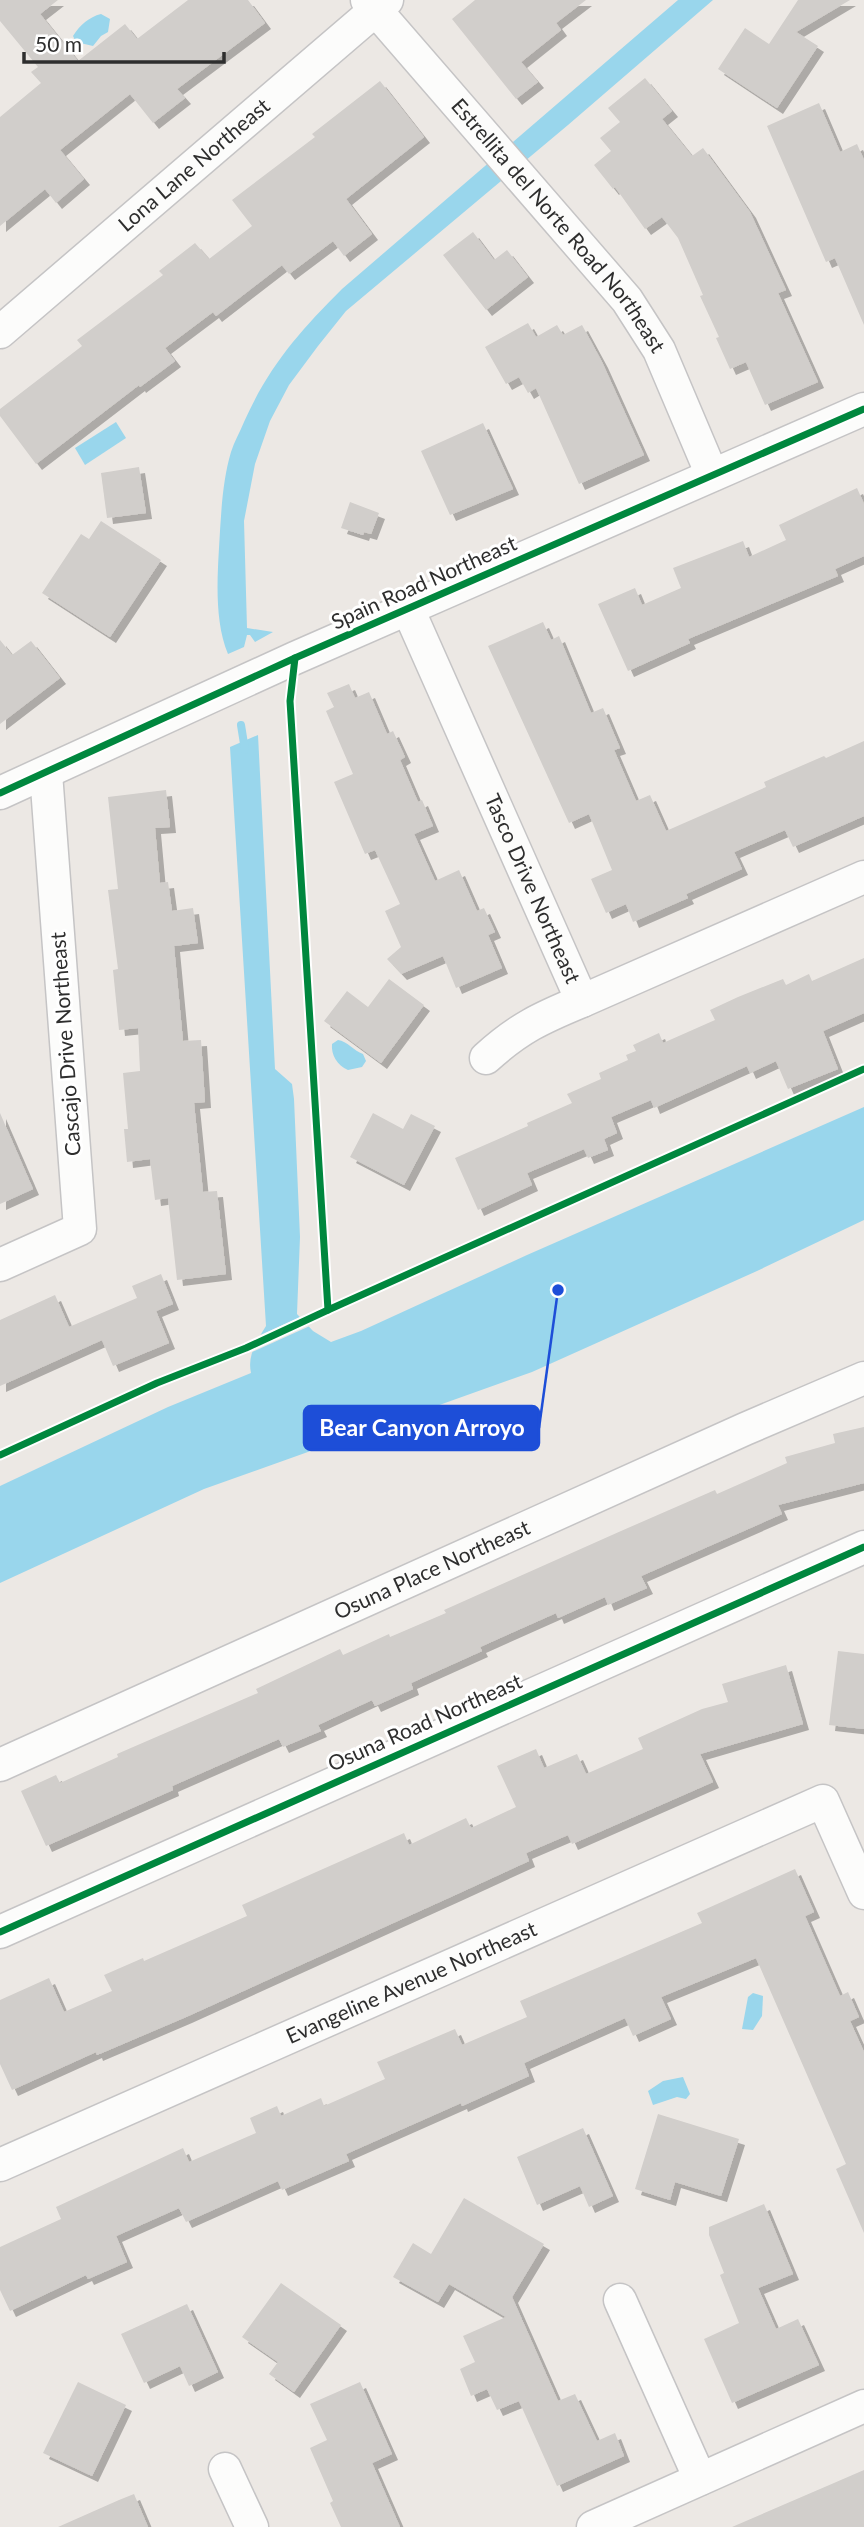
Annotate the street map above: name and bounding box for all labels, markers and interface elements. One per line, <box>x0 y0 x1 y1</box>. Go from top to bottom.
scale bar <box>24 21 224 65</box>
text: 50 m <box>35 31 82 56</box>
street label: Lona Lane Northeast <box>112 92 275 236</box>
street label: Estrellita del Norte Road Northeast <box>447 93 672 357</box>
street label: Spain Road Northeast <box>327 529 520 634</box>
street label: Tasco Drive Northeast <box>481 789 587 987</box>
street label: Cascajo Drive Northeast <box>44 931 85 1157</box>
callout: Bear Canyon Arroyo <box>304 1406 539 1450</box>
text: Bear Canyon Arroyo <box>319 1413 525 1441</box>
street label: Osuna Place Northeast <box>330 1514 534 1624</box>
street label: Osuna Road Northeast <box>324 1667 526 1776</box>
street label: Evangeline Avenue Northeast <box>282 1915 541 2048</box>

